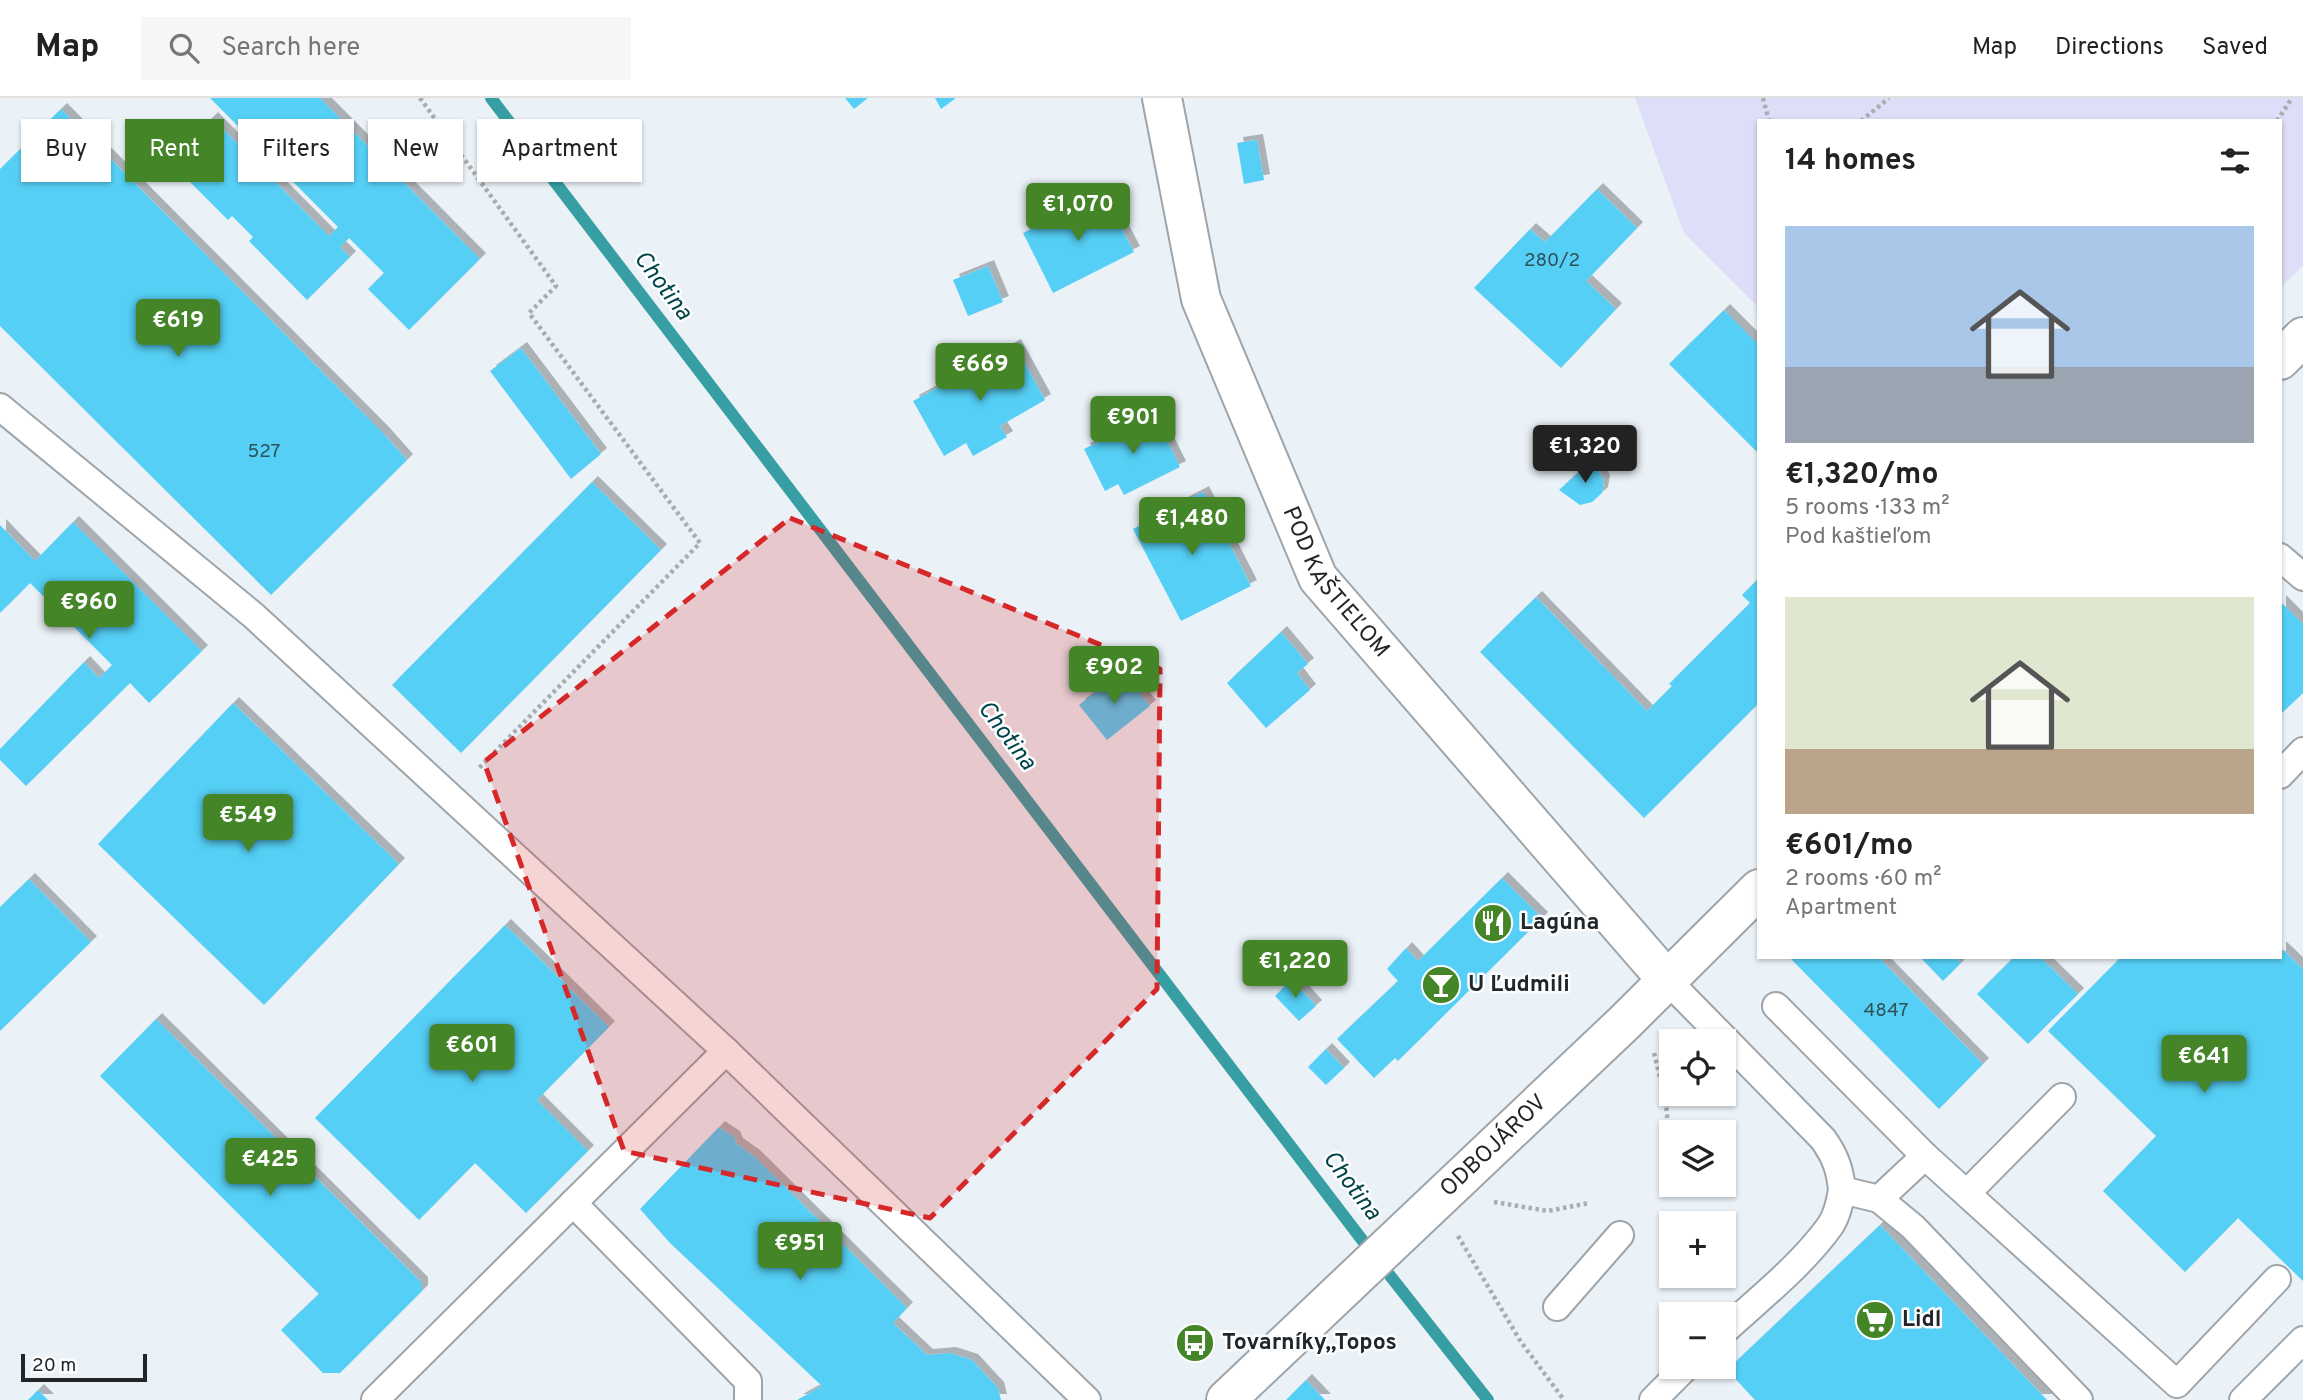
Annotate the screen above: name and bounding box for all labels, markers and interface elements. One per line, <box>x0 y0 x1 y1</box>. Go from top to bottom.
search box <box>141 17 631 80</box>
text: Map <box>35 27 99 69</box>
icon: search <box>165 29 203 67</box>
text: Search here <box>221 32 360 65</box>
text: Map <box>1972 33 2017 63</box>
text: Directions <box>2055 33 2164 63</box>
text: Saved <box>2202 33 2268 63</box>
chip: Buy <box>21 119 111 182</box>
chip: Rent <box>125 119 224 182</box>
chip: Filters <box>238 119 354 182</box>
chip: New <box>368 119 463 182</box>
chip: Apartment <box>477 119 642 182</box>
icon: filters <box>2216 142 2254 180</box>
text: 14 homes <box>1785 143 1916 180</box>
pin: €1,070 <box>1021 184 1135 243</box>
text: €1,070 <box>1042 191 1114 220</box>
water label: Chotina <box>626 245 698 327</box>
house number: 280/2 <box>1524 249 1580 273</box>
icon: home <box>1957 271 2083 397</box>
pin: €619 <box>137 300 219 359</box>
text: €619 <box>152 307 204 336</box>
pin: €669 <box>939 344 1021 403</box>
text: €669 <box>951 351 1009 380</box>
pin: €901 <box>1092 396 1174 456</box>
text: €901 <box>1106 404 1160 433</box>
pin: €1,320 <box>1528 426 1642 485</box>
text: €1,320 <box>1549 433 1621 462</box>
house number: 527 <box>247 440 281 464</box>
text: €1,320/mo <box>1785 457 1938 494</box>
text: 5 rooms · 133 m² <box>1785 494 1950 523</box>
pin: €1,480 <box>1135 498 1249 557</box>
street label: POD KAŠTIEĽOM <box>1275 502 1395 664</box>
text: €1,480 <box>1155 505 1229 534</box>
text: Pod kaštieľom <box>1785 523 1931 552</box>
pin: €960 <box>48 582 130 641</box>
text: €960 <box>60 589 118 618</box>
icon: home <box>1957 642 2083 768</box>
pin: €902 <box>1073 646 1155 706</box>
text: €902 <box>1085 654 1143 683</box>
water label: Chotina <box>970 695 1042 777</box>
pin: €549 <box>207 794 289 854</box>
text: €549 <box>219 802 277 831</box>
text: €601/mo <box>1785 828 1913 865</box>
text: 2 rooms · 60 m² <box>1785 865 1942 894</box>
text: Apartment <box>1785 894 1897 923</box>
restaurant icon: Lagúna <box>1472 902 1514 944</box>
place label: Lagúna <box>1520 909 1599 938</box>
pin: €1,220 <box>1238 940 1352 1000</box>
text: €1,220 <box>1258 948 1332 977</box>
bar icon: U Ľudmili <box>1420 964 1462 1006</box>
place label: U Ľudmili <box>1468 971 1570 1000</box>
house number: 4847 <box>1864 999 1909 1023</box>
pin: €601 <box>431 1024 513 1084</box>
map controls <box>1659 1029 1736 1379</box>
button: locate <box>1659 1029 1736 1106</box>
text: €601 <box>445 1032 499 1061</box>
pin: €641 <box>2163 1035 2245 1095</box>
text: €641 <box>2178 1043 2230 1072</box>
street label: ODBOJÁROV <box>1434 1089 1553 1204</box>
button: layers <box>1659 1120 1736 1197</box>
pin: €425 <box>229 1138 311 1198</box>
water label: Chotina <box>1315 1145 1387 1227</box>
text: €425 <box>241 1146 299 1175</box>
button: + <box>1659 1211 1736 1288</box>
pin: €951 <box>759 1222 841 1282</box>
text: €951 <box>774 1230 826 1259</box>
supermarket icon: Lidl <box>1854 1299 1896 1341</box>
button: − <box>1659 1302 1736 1379</box>
place label: Lidl <box>1902 1306 1942 1335</box>
bus stop icon: Tovarníky,,Topos <box>1174 1322 1216 1364</box>
place label: Tovarníky,,Topos <box>1222 1329 1397 1358</box>
scale bar <box>21 1351 147 1383</box>
text: 20 m <box>32 1354 76 1378</box>

